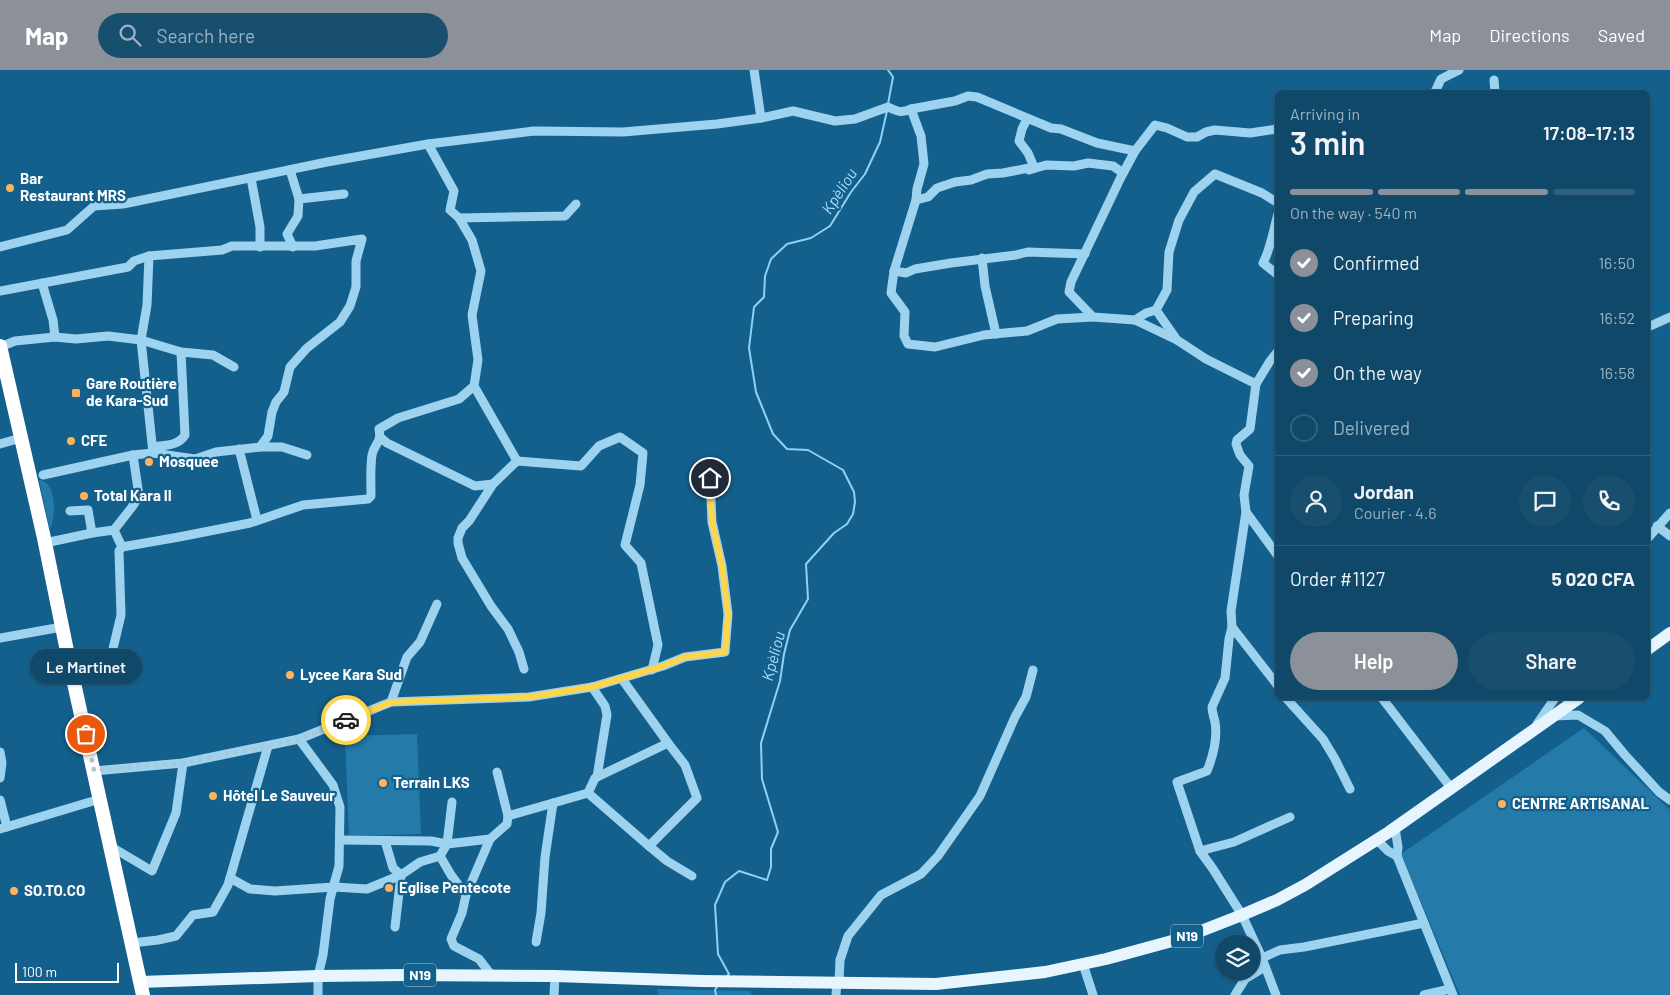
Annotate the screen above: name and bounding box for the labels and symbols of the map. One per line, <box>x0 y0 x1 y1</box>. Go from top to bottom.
water label: Kpèliou <box>817 164 860 217</box>
place label: Bar Restaurant MRS <box>20 169 126 204</box>
marker: Bar Restaurant MRS <box>4 182 16 194</box>
place label: Gare Routière de Kara-Sud <box>86 374 177 409</box>
marker: Gare Routière de Kara-Sud <box>70 387 82 399</box>
place label: CFE <box>81 431 108 449</box>
marker: CFE <box>65 435 77 447</box>
place label: Mosquee <box>159 452 219 470</box>
marker: Mosquee <box>143 456 155 468</box>
pin <box>689 457 731 499</box>
place label: Total Kara II <box>94 486 172 504</box>
marker: Total Kara II <box>78 490 90 502</box>
water label: Kpèliou <box>757 629 788 683</box>
callout: Le Martinet <box>30 649 142 684</box>
place label: Lycee Kara Sud <box>300 665 402 683</box>
marker: Lycee Kara Sud <box>284 669 296 681</box>
courier <box>321 695 371 745</box>
pin <box>65 713 107 755</box>
place label: Terrain LKS <box>393 773 470 791</box>
marker: Terrain LKS <box>377 777 389 789</box>
place label: Hôtel Le Sauveur <box>223 786 335 804</box>
marker: Hôtel Le Sauveur <box>207 790 219 802</box>
place label: CENTRE ARTISANAL <box>1512 794 1650 812</box>
marker: CENTRE ARTISANAL <box>1496 798 1508 810</box>
place label: Eglise Pentecote <box>399 878 511 896</box>
place label: SO.TO.CO <box>24 881 85 899</box>
marker: Eglise Pentecote <box>383 882 395 894</box>
marker: SO.TO.CO <box>8 885 20 897</box>
road number: N19 <box>1171 924 1203 948</box>
scale bar <box>15 960 119 983</box>
road number: N19 <box>404 964 436 986</box>

